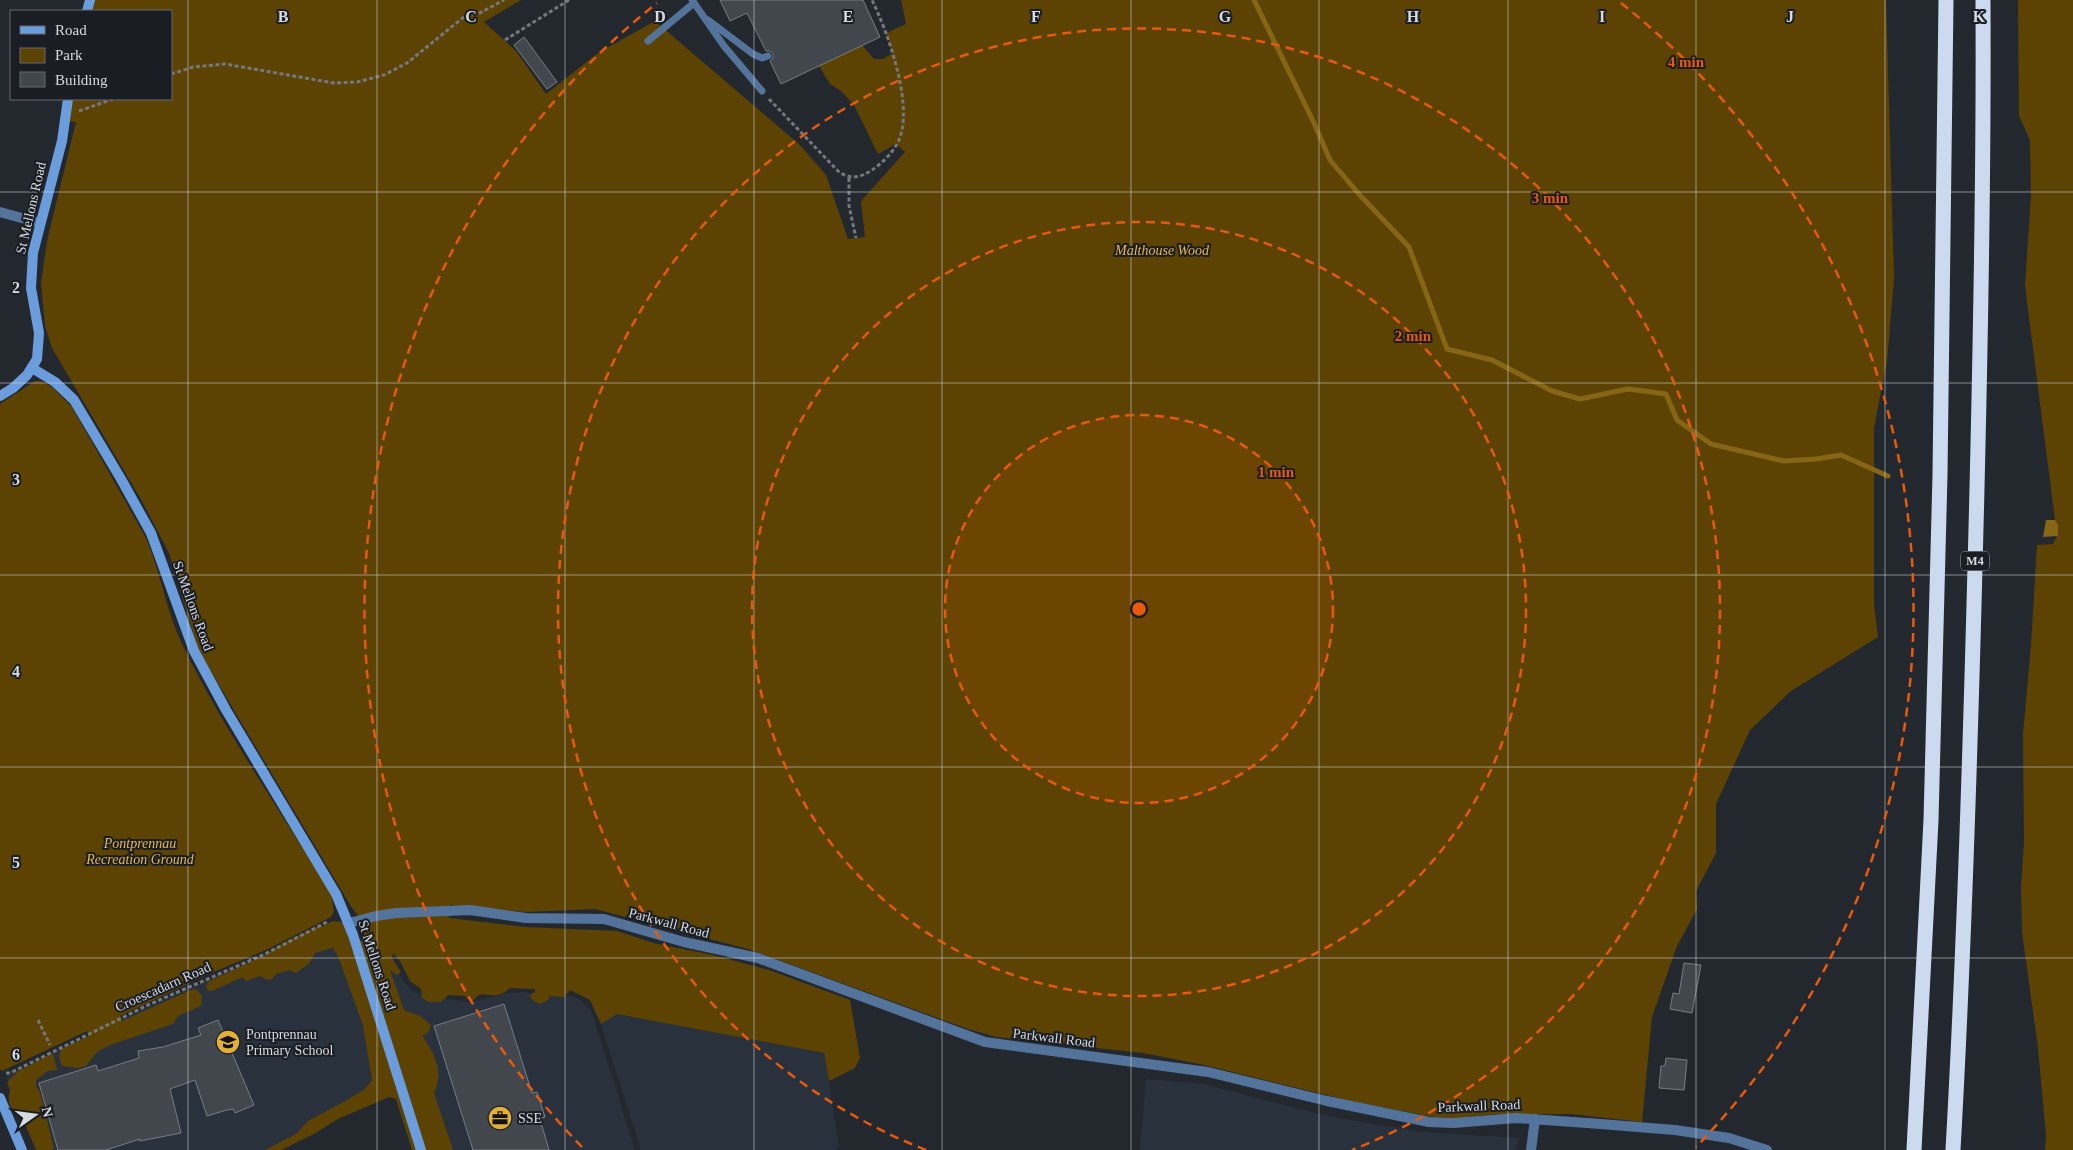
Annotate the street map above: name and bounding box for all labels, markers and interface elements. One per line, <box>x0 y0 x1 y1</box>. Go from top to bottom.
text: B <box>278 8 289 25</box>
text: C <box>465 8 477 25</box>
text: D <box>654 8 666 25</box>
text: E <box>843 8 853 25</box>
text: F <box>1031 8 1041 25</box>
text: G <box>1219 8 1232 25</box>
text: H <box>1407 8 1420 25</box>
text: I <box>1599 8 1605 25</box>
text: J <box>1786 8 1794 25</box>
text: K <box>1973 8 1986 25</box>
legend <box>10 10 172 100</box>
text: Road <box>55 22 87 38</box>
text: Park <box>55 47 83 63</box>
text: 4 min <box>1668 54 1705 70</box>
text: Building <box>55 72 108 88</box>
street label: St Mellons Road <box>13 160 49 256</box>
text: 3 min <box>1532 190 1569 206</box>
park label: Malthouse Wood <box>1114 243 1210 258</box>
text: 2 <box>12 279 20 296</box>
text: 2 min <box>1395 328 1432 344</box>
text: 1 min <box>1258 464 1295 480</box>
text: 3 <box>12 471 20 488</box>
road number: M4 <box>1961 552 1989 570</box>
street label: St Mellons Road <box>170 559 216 653</box>
centre of rings <box>1130 600 1148 618</box>
text: 4 <box>12 663 20 680</box>
park label: Pontprennau Recreation Ground <box>85 836 195 867</box>
text: 5 <box>12 854 20 871</box>
street label: Parkwall Road <box>627 905 711 941</box>
street label: St Mellons Road <box>355 918 399 1012</box>
street label: Croescadarn Road <box>113 959 213 1015</box>
street label: Parkwall Road <box>1012 1026 1096 1050</box>
place label: Pontprennau Primary School <box>246 1027 334 1058</box>
school or university icon: Pontprennau Primary School <box>215 1029 241 1055</box>
text: 6 <box>12 1046 20 1063</box>
north arrow <box>10 1090 60 1140</box>
street label: Parkwall Road <box>1437 1097 1521 1115</box>
text: N <box>39 1105 56 1119</box>
office icon: SSE <box>487 1105 513 1131</box>
place label: SSE <box>518 1111 542 1126</box>

